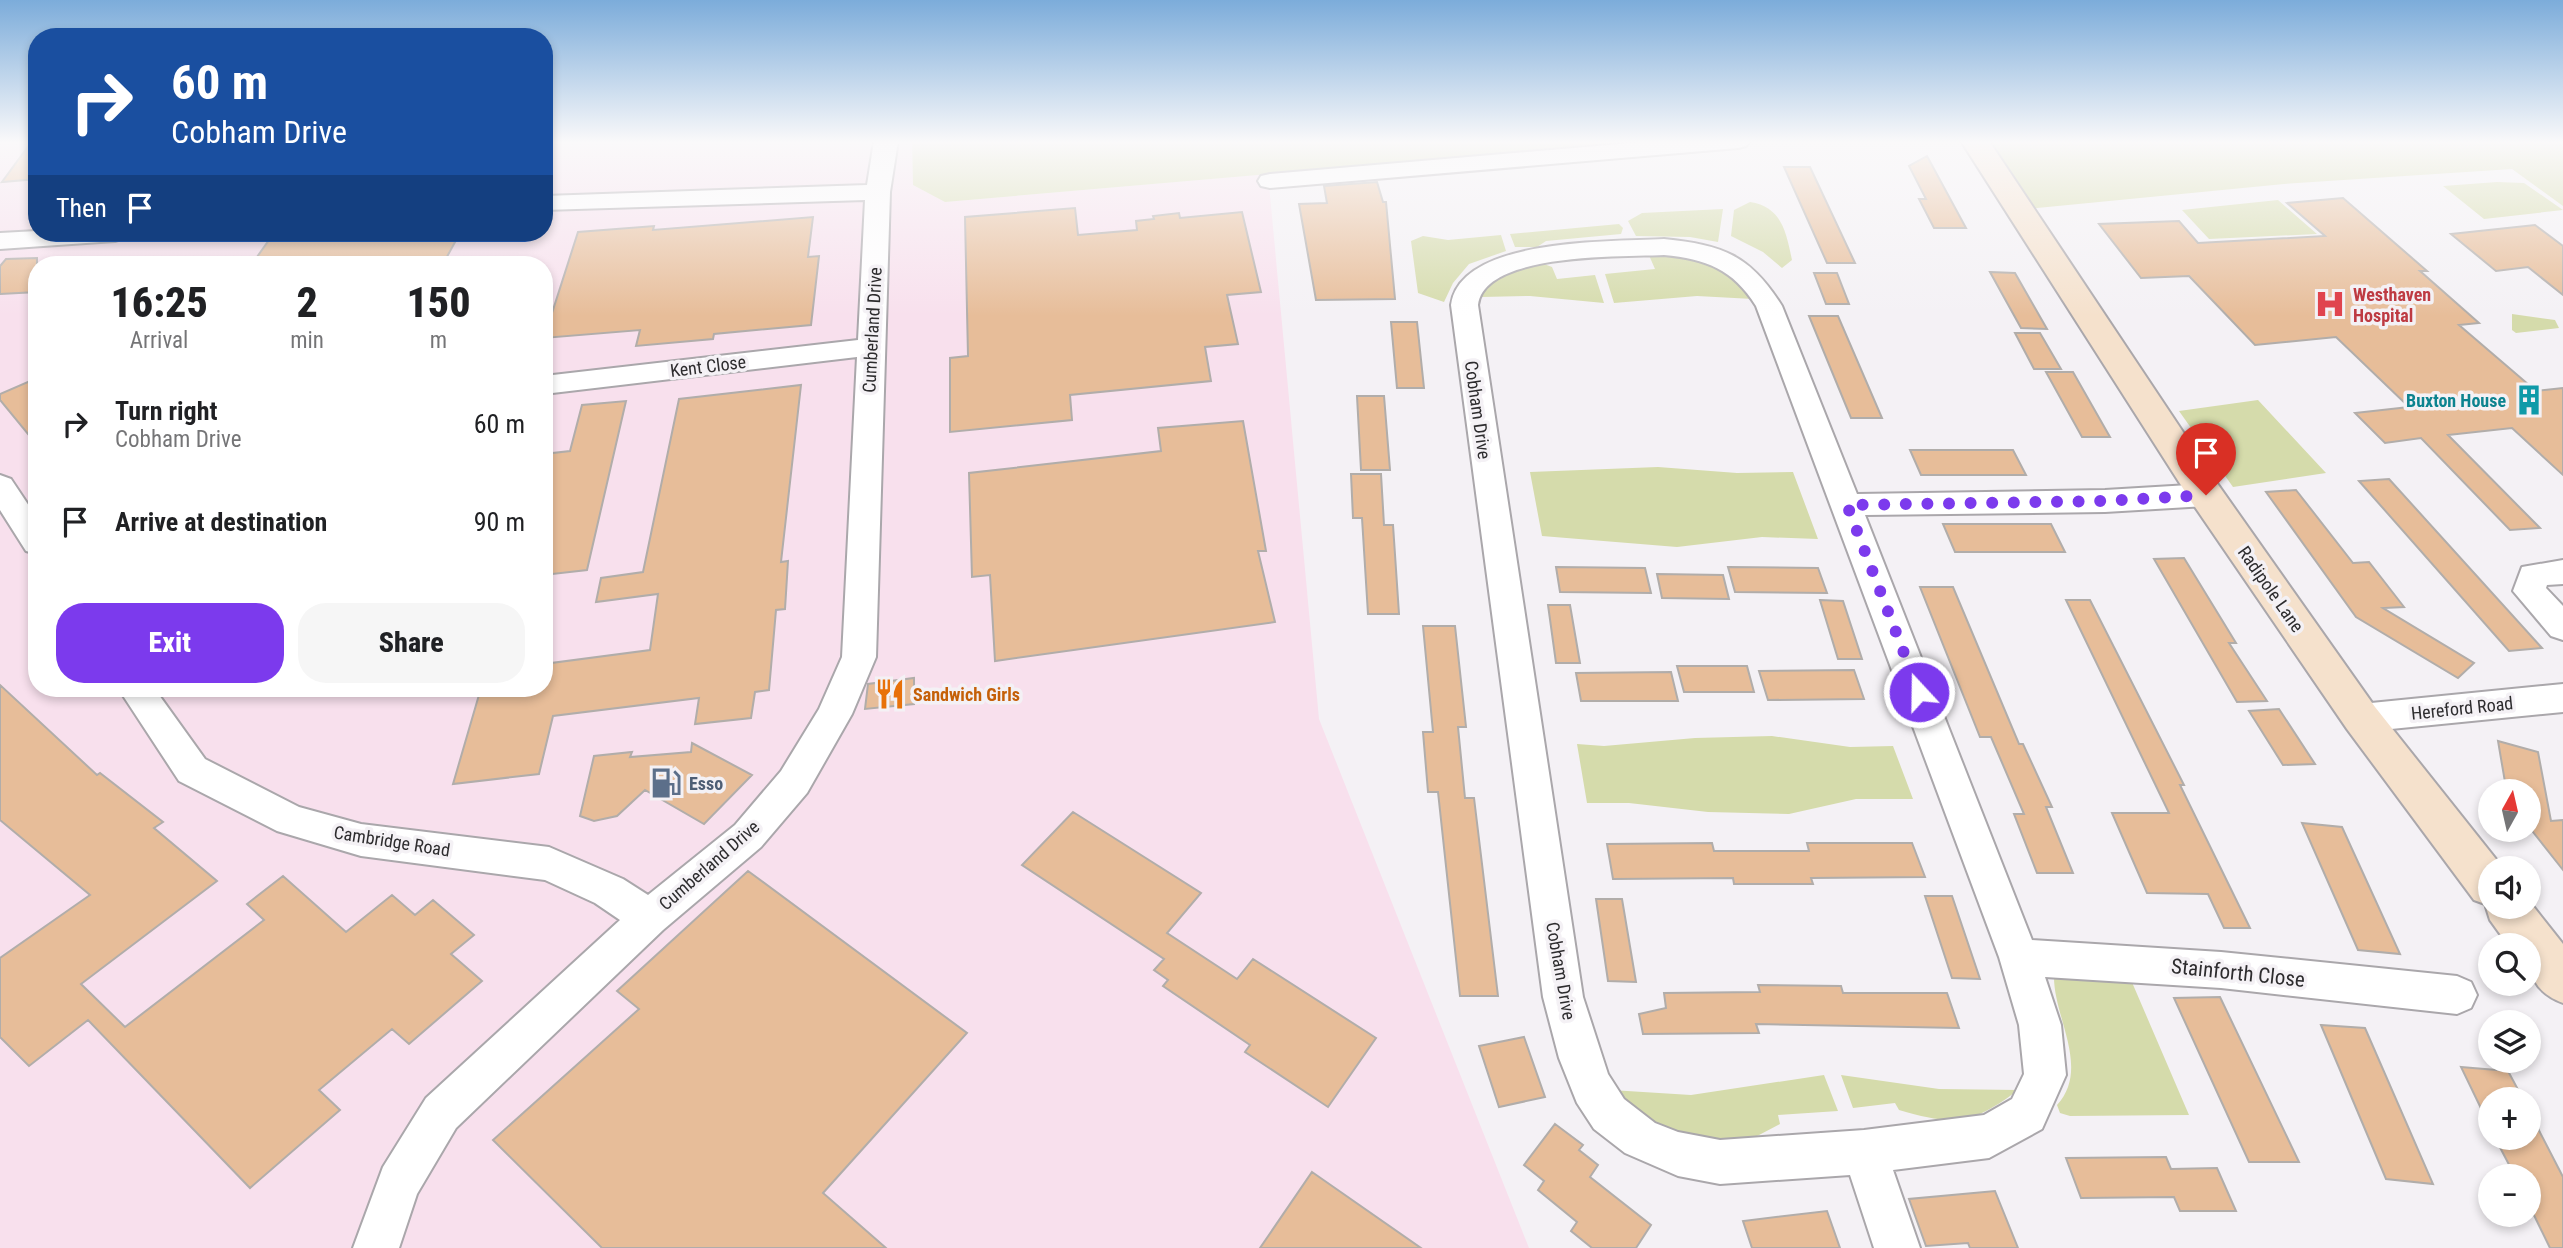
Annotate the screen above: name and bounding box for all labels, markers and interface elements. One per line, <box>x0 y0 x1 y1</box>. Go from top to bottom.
text: 60 m <box>171 54 268 111</box>
icon: right <box>56 56 147 147</box>
text: Cobham Drive <box>171 113 347 151</box>
icon: arrive <box>121 189 159 227</box>
text: Then <box>56 193 107 223</box>
street label: Cumberland Drive <box>858 267 886 393</box>
text: 16:25 <box>110 278 208 327</box>
text: 2 <box>296 278 318 327</box>
text: 150 <box>406 278 471 327</box>
place label: Westhaven Hospital <box>2353 284 2431 326</box>
hospital icon: Westhaven Hospital <box>2313 287 2347 321</box>
text: Arrival <box>130 327 188 354</box>
text: min <box>290 327 324 354</box>
text: m <box>430 327 447 354</box>
street label: Kent Close <box>669 351 747 381</box>
street label: Cobham Drive <box>1461 360 1495 460</box>
building icon: Buxton House <box>2512 383 2546 417</box>
place label: Buxton House <box>2406 390 2506 411</box>
text: Turn right <box>115 396 217 426</box>
icon: right <box>56 405 94 443</box>
text: 60 m <box>474 409 525 439</box>
pin <box>2176 423 2236 495</box>
text: Cobham Drive <box>115 426 242 453</box>
icon: arrive <box>2187 434 2225 472</box>
icon: arrive <box>56 503 94 541</box>
text: Arrive at destination <box>115 507 327 537</box>
text: 90 m <box>474 507 525 537</box>
street label: Radipole Lane <box>2234 542 2308 636</box>
button: Exit <box>56 603 284 683</box>
button: Share <box>298 603 525 683</box>
position arrow <box>1882 655 1956 729</box>
restaurant icon: Sandwich Girls <box>873 677 907 711</box>
place label: Sandwich Girls <box>913 684 1020 705</box>
street label: Hereford Road <box>2410 692 2514 724</box>
fuel station icon: Esso <box>649 766 683 800</box>
place label: Esso <box>689 773 723 794</box>
north arrow <box>2478 779 2541 842</box>
map controls <box>2478 779 2541 1227</box>
street label: Cumberland Drive <box>655 816 763 914</box>
street label: Cambridge Road <box>332 821 452 861</box>
button: sound <box>2478 856 2541 919</box>
street label: Cobham Drive <box>1542 920 1580 1022</box>
button: search <box>2478 933 2541 996</box>
street label: Stainforth Close <box>2170 954 2306 992</box>
button: layers <box>2478 1010 2541 1073</box>
button: + <box>2478 1087 2541 1150</box>
button: − <box>2478 1164 2541 1227</box>

